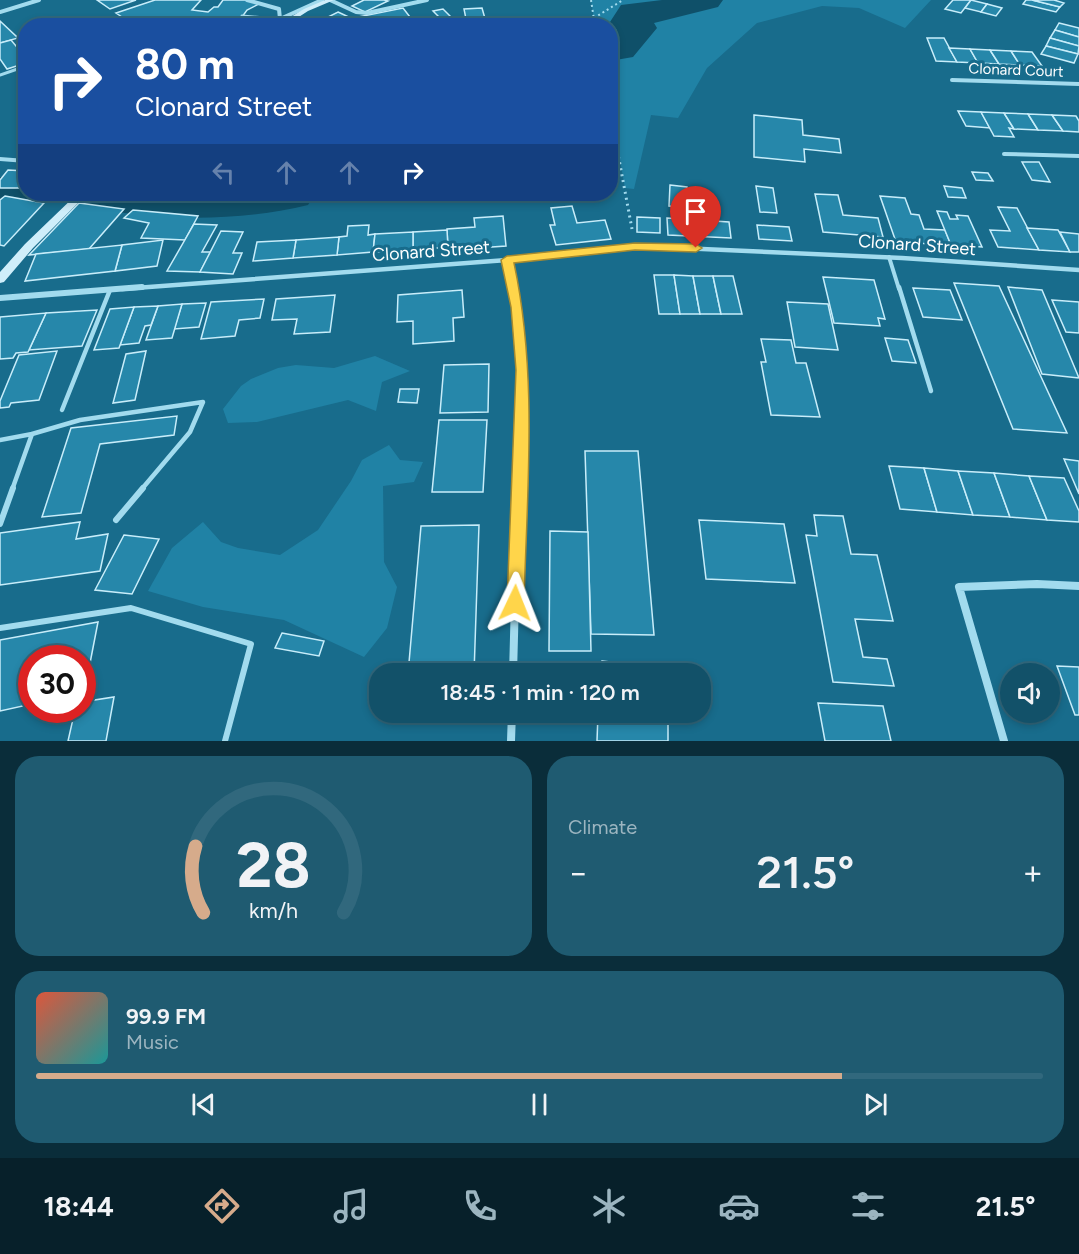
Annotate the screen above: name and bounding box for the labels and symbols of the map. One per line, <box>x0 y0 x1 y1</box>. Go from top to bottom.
street label: Clonard Court <box>968 59 1064 81</box>
pin <box>670 186 721 248</box>
street label: Clonard Street <box>857 230 977 260</box>
street label: Clonard Street <box>371 236 491 266</box>
position arrow <box>483 571 547 635</box>
speed limit sign: 30 <box>18 645 96 723</box>

